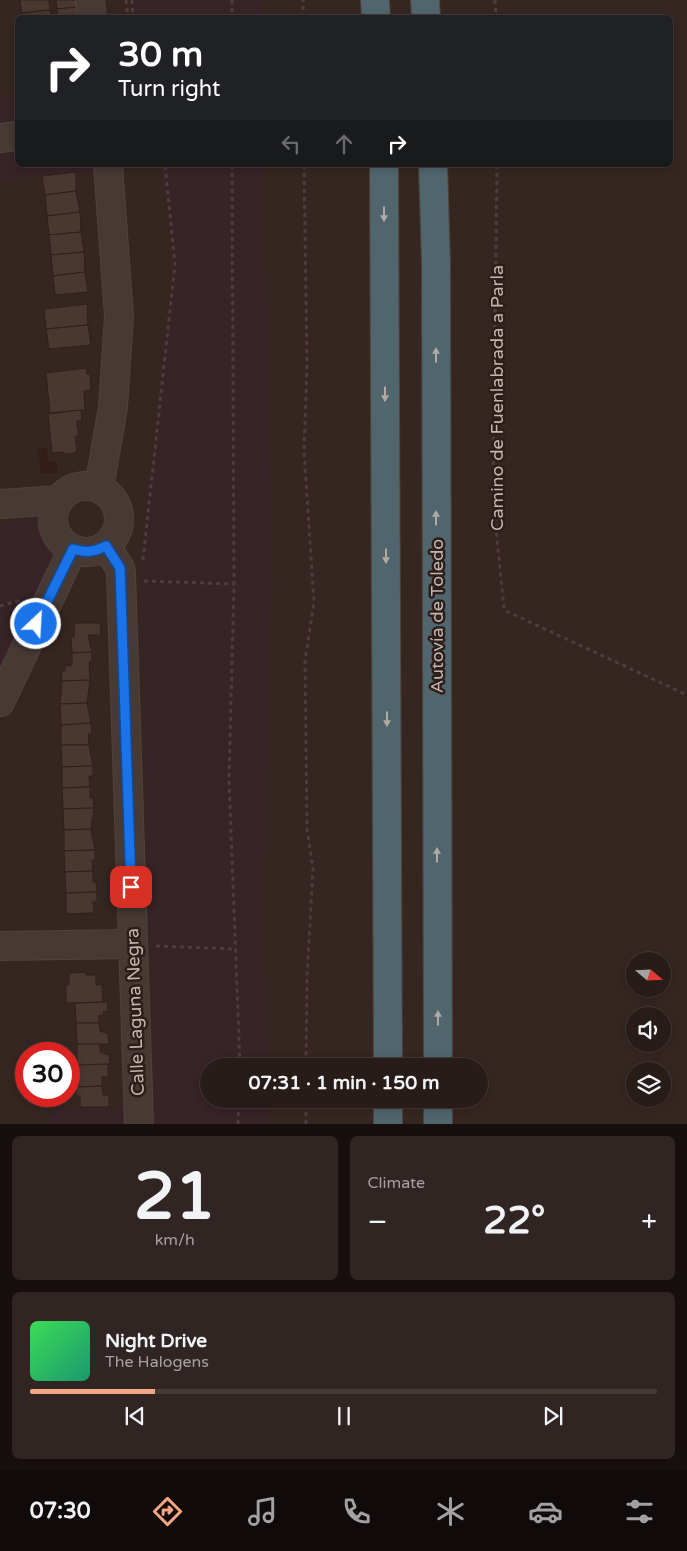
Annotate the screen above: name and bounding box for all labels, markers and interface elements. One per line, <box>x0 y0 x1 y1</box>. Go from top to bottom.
text: 30 m <box>118 34 203 76</box>
icon: right <box>35 35 100 100</box>
text: Turn right <box>118 76 220 102</box>
icon: left <box>277 130 305 158</box>
icon: ahead <box>330 130 358 158</box>
icon: right <box>383 130 411 158</box>
one-way arrow <box>380 206 388 222</box>
street label: Camino de Fuenlabrada a Parla <box>486 265 508 531</box>
one-way arrow <box>432 347 440 363</box>
one-way arrow <box>381 386 389 402</box>
one-way arrow <box>432 509 440 525</box>
street label: Autovía de Toledo <box>426 539 448 693</box>
one-way arrow <box>382 548 390 564</box>
position arrow <box>9 597 61 649</box>
one-way arrow <box>383 711 391 727</box>
one-way arrow <box>433 847 441 863</box>
pin <box>110 866 152 908</box>
icon: arrive <box>117 873 145 901</box>
street label: Calle Laguna Negra <box>121 928 149 1096</box>
north arrow <box>626 952 671 998</box>
map controls <box>626 952 671 1107</box>
button: sound <box>626 1007 671 1052</box>
one-way arrow <box>434 1009 442 1025</box>
speed limit sign: 30 <box>15 1042 80 1107</box>
button: layers <box>626 1062 671 1107</box>
text: 07:31 · 1 min · 150 m <box>248 1072 440 1094</box>
text: 21 <box>134 1158 216 1237</box>
text: Climate <box>368 1173 425 1193</box>
text: 22° <box>483 1198 545 1244</box>
text: − <box>368 1205 387 1239</box>
text: + <box>641 1205 657 1239</box>
text: km/h <box>155 1230 195 1250</box>
text: Night Drive <box>105 1330 207 1352</box>
text: The Halogens <box>105 1352 209 1372</box>
icon: previous <box>121 1402 149 1430</box>
icon: pause <box>330 1402 358 1430</box>
icon: next <box>539 1402 567 1430</box>
icon: directions <box>150 1494 185 1529</box>
icon: music <box>245 1494 280 1529</box>
icon: phone <box>339 1494 374 1529</box>
icon: climate <box>433 1494 468 1529</box>
icon: car <box>528 1494 563 1529</box>
icon: filters <box>622 1494 657 1529</box>
text: 07:30 <box>30 1498 91 1524</box>

